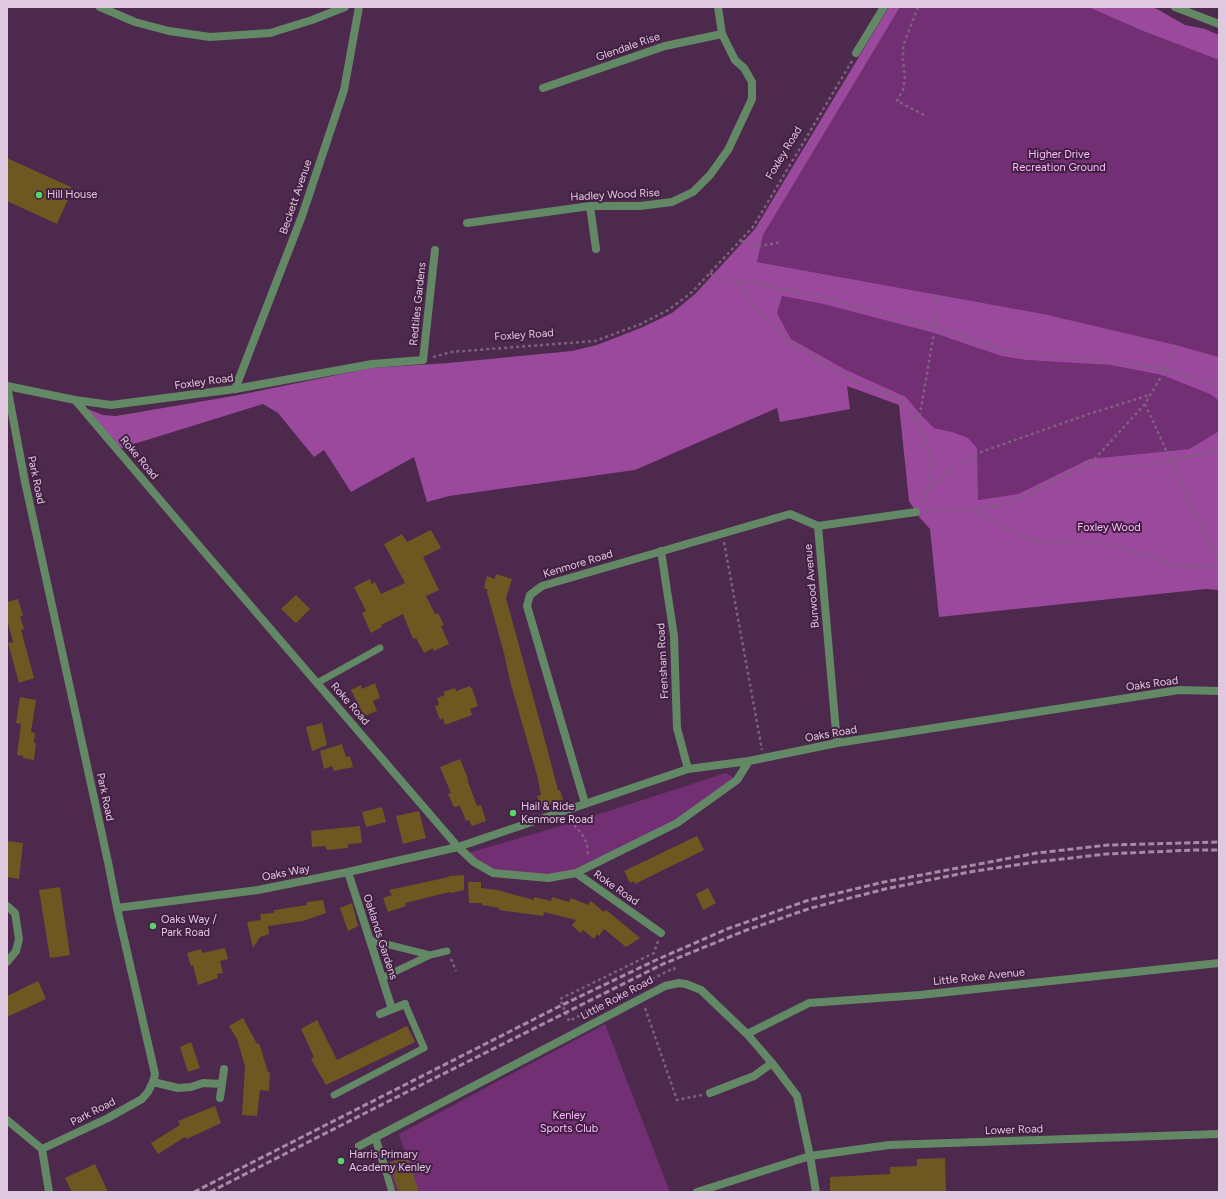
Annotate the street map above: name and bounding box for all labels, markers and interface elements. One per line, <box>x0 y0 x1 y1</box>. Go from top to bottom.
street label: Glendale Rise <box>594 30 662 64</box>
street label: Foxley Road <box>763 124 805 182</box>
park label: Higher Drive Recreation Ground <box>1012 148 1106 174</box>
street label: Beckett Avenue <box>277 158 315 236</box>
street label: Hadley Wood Rise <box>570 186 660 204</box>
place label: Hill House <box>47 188 97 202</box>
marker: Hill House <box>34 190 44 200</box>
street label: Redtiles Gardens <box>407 262 429 346</box>
street label: Foxley Road <box>494 326 554 344</box>
street label: Foxley Road <box>174 371 234 393</box>
street label: Roke Road <box>117 434 161 482</box>
street label: Park Road <box>24 455 48 505</box>
park label: Foxley Wood <box>1077 521 1141 535</box>
street label: Burwood Avenue <box>802 543 822 629</box>
street label: Kenmore Road <box>542 547 614 581</box>
street label: Frensham Road <box>654 623 672 699</box>
street label: Oaks Road <box>1125 674 1179 694</box>
street label: Roke Road <box>328 680 372 728</box>
street label: Oaks Road <box>804 723 858 745</box>
street label: Park Road <box>93 772 117 822</box>
place label: Hail & Ride Kenmore Road <box>521 800 593 826</box>
marker: Hail & Ride Kenmore Road <box>508 808 518 818</box>
street label: Oaks Way <box>261 862 311 884</box>
street label: Roke Road <box>591 868 641 908</box>
street label: Oaklands Gardens <box>360 892 400 982</box>
place label: Oaks Way / Park Road <box>161 913 217 939</box>
marker: Oaks Way / Park Road <box>148 921 158 931</box>
street label: Little Roke Avenue <box>932 966 1026 988</box>
street label: Little Roke Road <box>578 973 656 1023</box>
street label: Park Road <box>68 1095 118 1129</box>
park label: Kenley Sports Club <box>540 1109 598 1135</box>
street label: Lower Road <box>985 1122 1043 1138</box>
place label: Harris Primary Academy Kenley <box>349 1148 431 1174</box>
marker: Harris Primary Academy Kenley <box>336 1156 346 1166</box>

